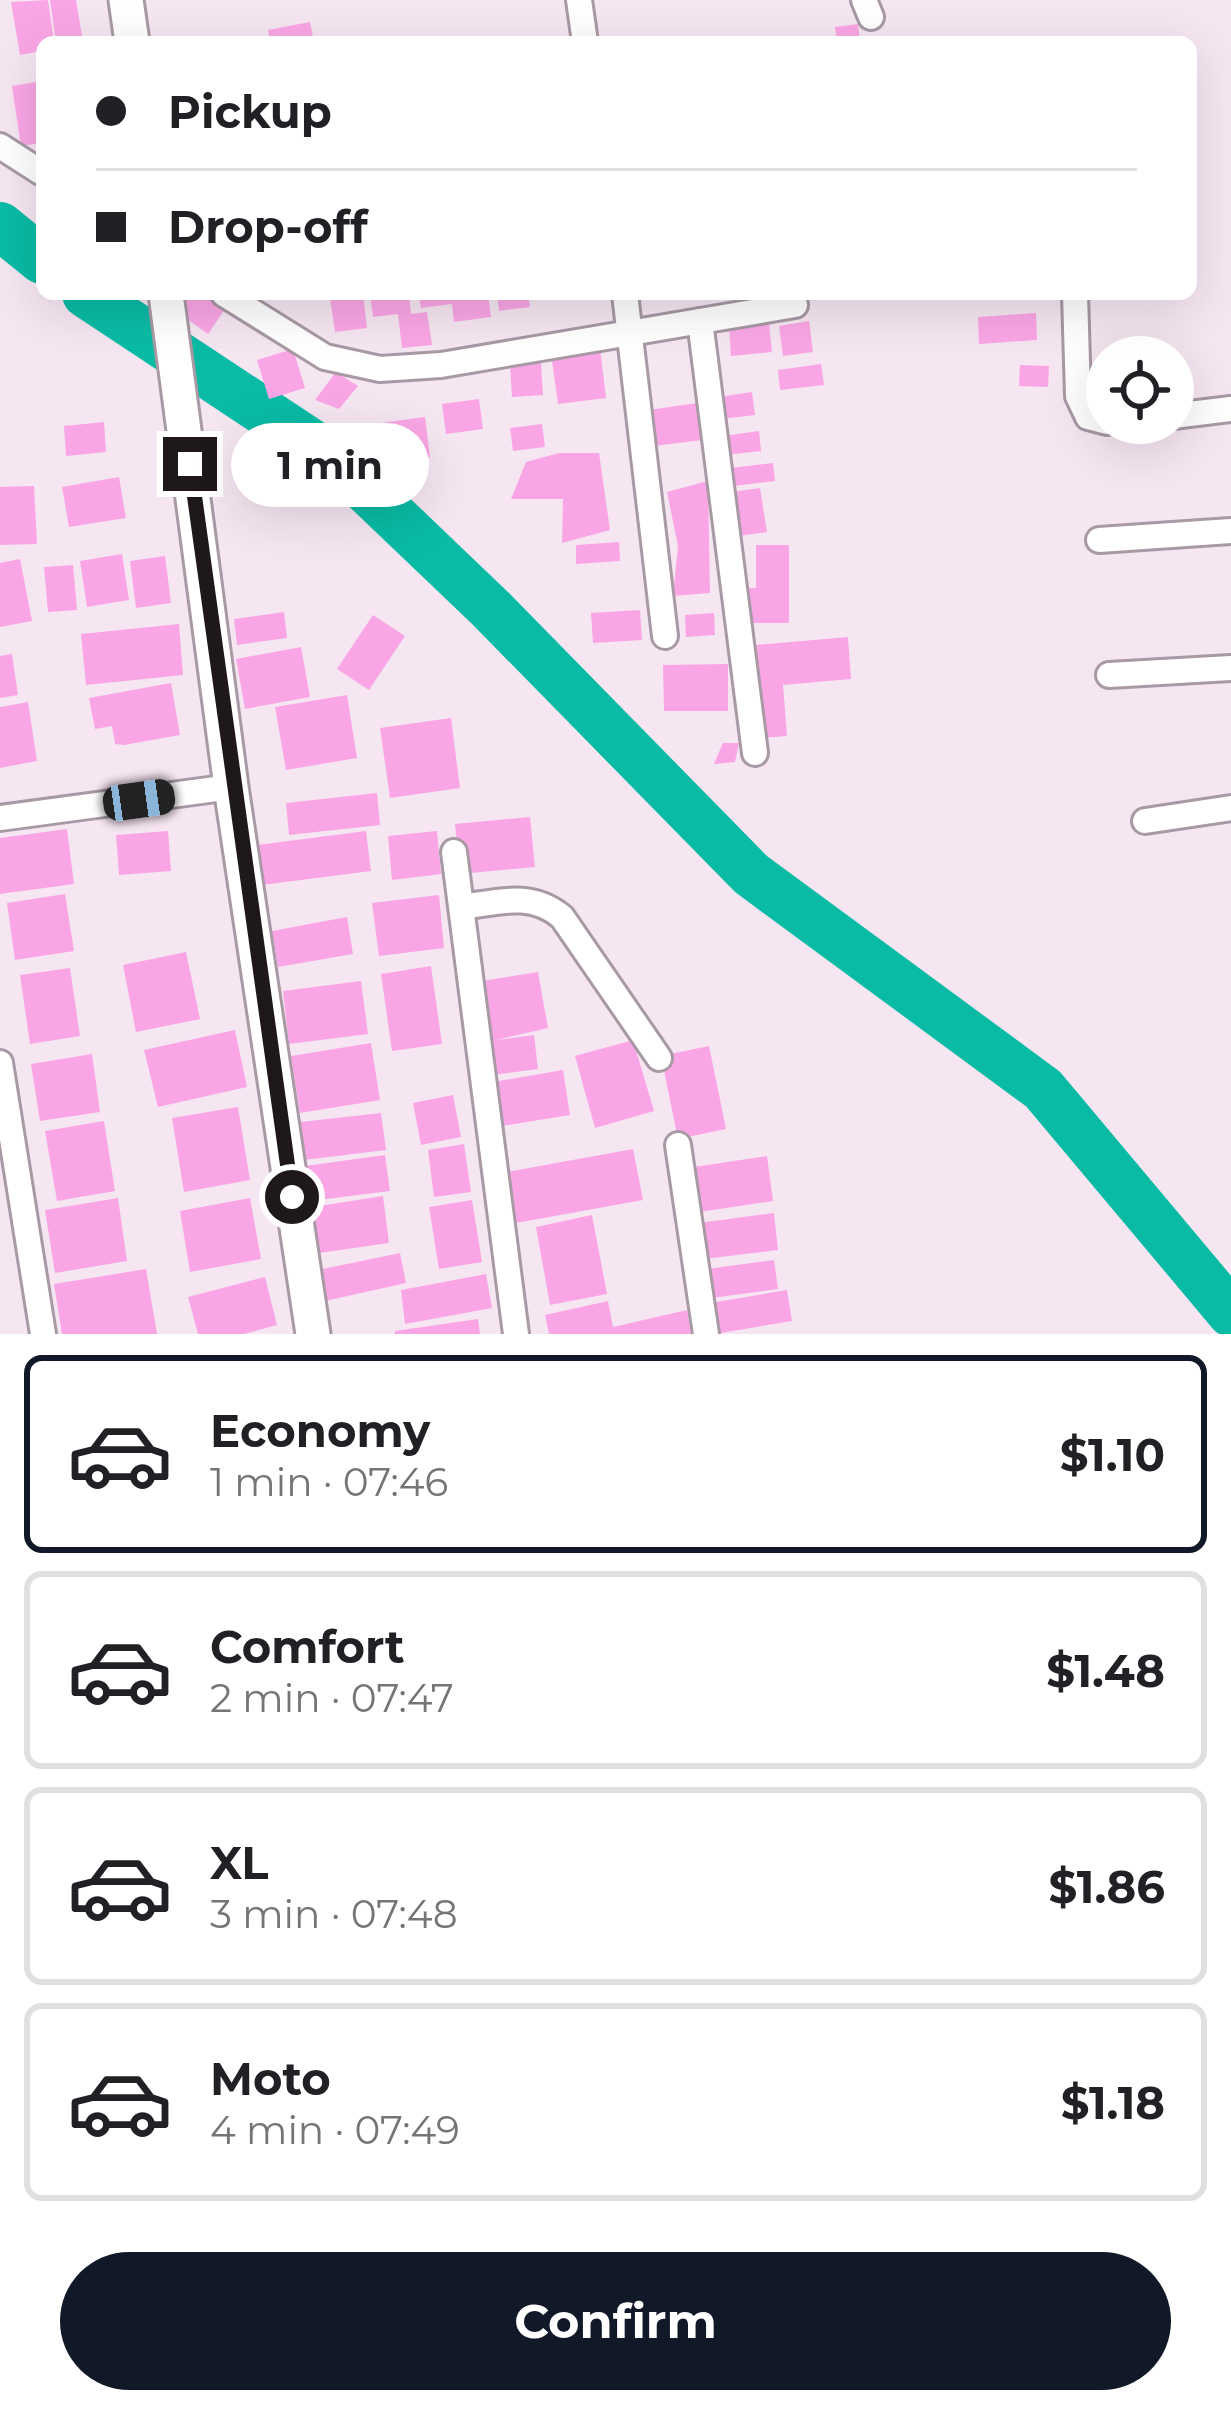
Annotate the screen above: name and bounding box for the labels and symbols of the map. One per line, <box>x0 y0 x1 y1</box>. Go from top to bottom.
callout: 1 min <box>232 422 430 506</box>
route end <box>163 437 217 491</box>
car <box>101 777 177 823</box>
route start <box>265 1170 319 1224</box>

